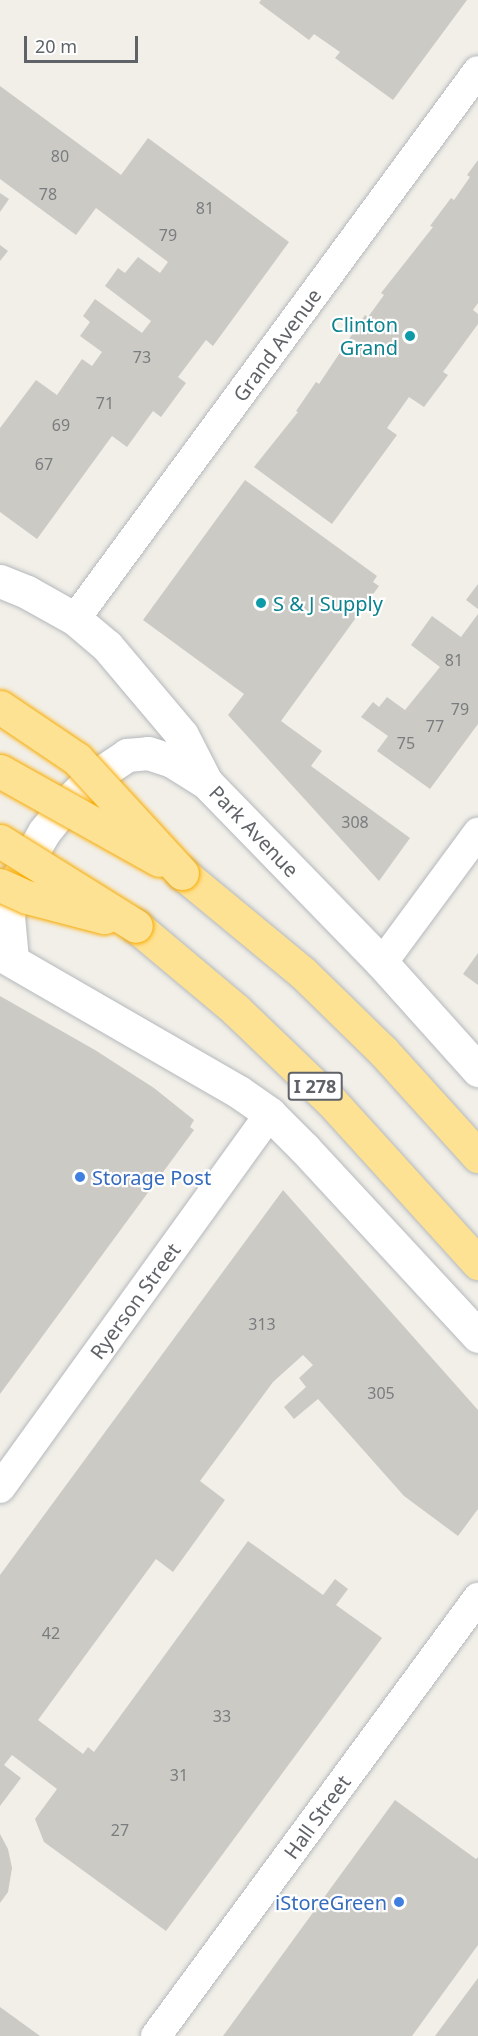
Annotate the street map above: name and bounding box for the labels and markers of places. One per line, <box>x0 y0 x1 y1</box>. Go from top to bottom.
place label: Clinton Grand <box>331 312 398 359</box>
marker: Clinton Grand <box>403 329 417 343</box>
place label: S & J Supply <box>273 591 383 615</box>
marker: S & J Supply <box>254 596 268 610</box>
place label: Storage Post <box>92 1165 211 1189</box>
marker: Storage Post <box>73 1170 87 1184</box>
place label: iStoreGreen <box>275 1890 387 1914</box>
marker: iStoreGreen <box>392 1895 406 1909</box>

